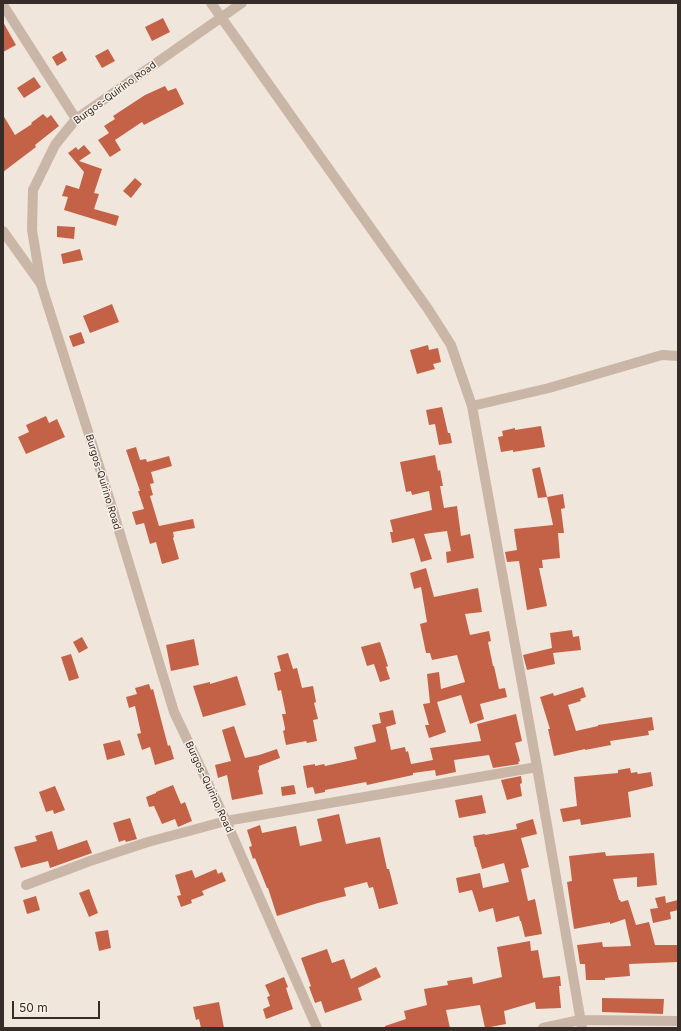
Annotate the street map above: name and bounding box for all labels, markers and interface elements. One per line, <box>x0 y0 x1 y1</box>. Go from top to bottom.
street label: Burgos-Quirino Road <box>71 59 159 127</box>
street label: Burgos-Quirino Road <box>83 433 123 531</box>
street label: Burgos-Quirino Road <box>183 740 235 834</box>
scale bar <box>14 993 102 1019</box>
text: 50 m <box>19 1000 48 1015</box>

